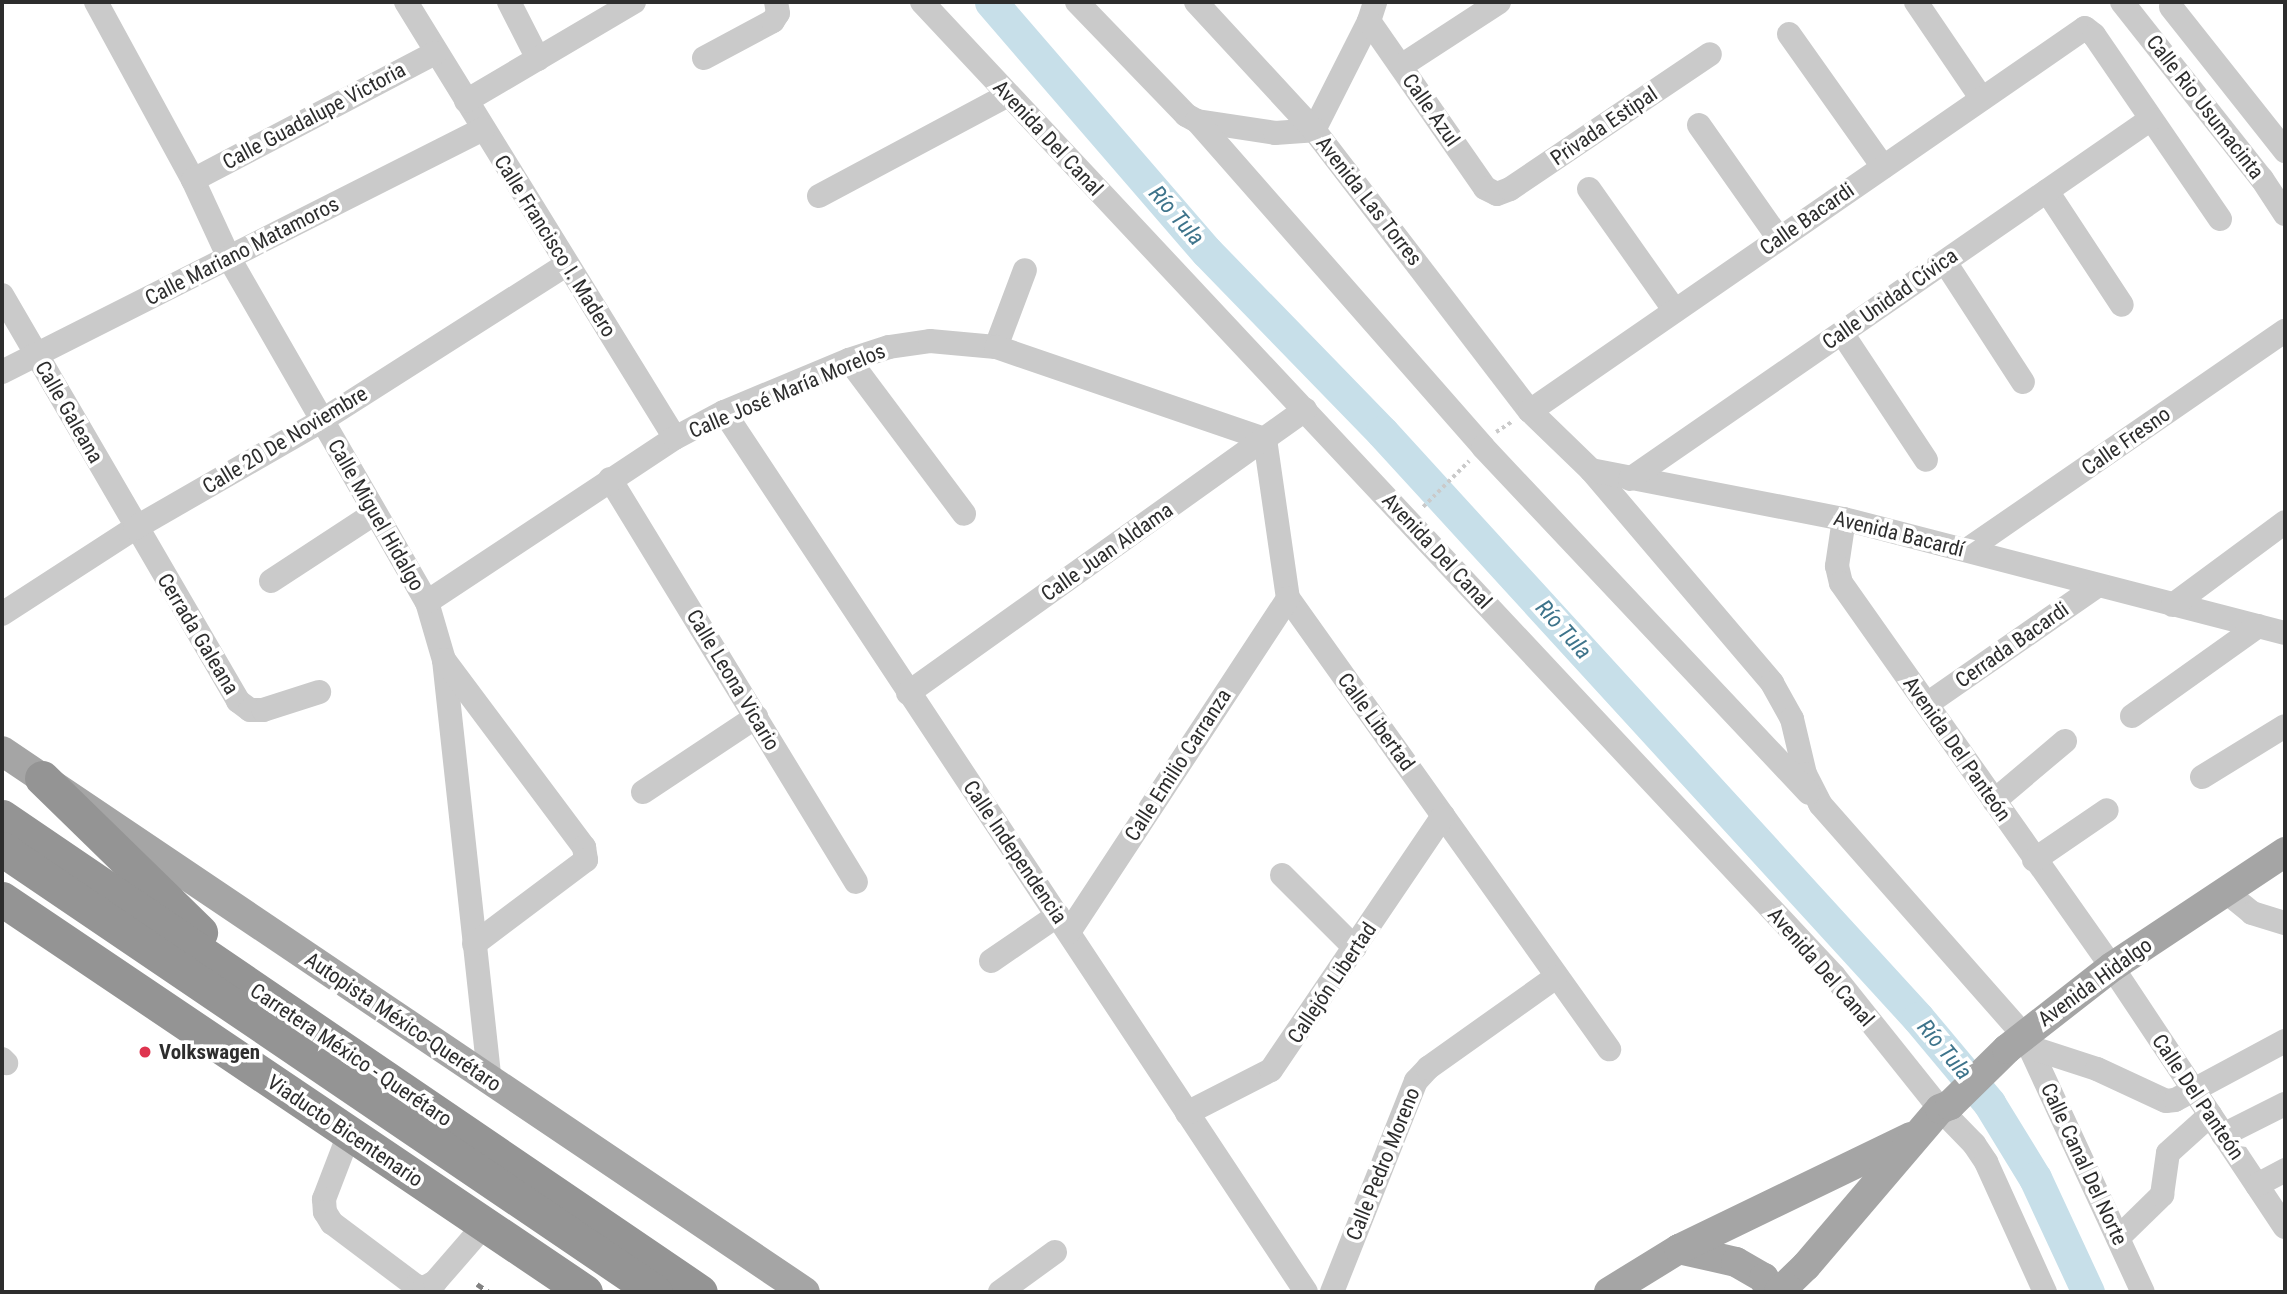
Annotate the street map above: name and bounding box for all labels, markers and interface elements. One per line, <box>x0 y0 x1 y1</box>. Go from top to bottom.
street label: Calle Rio Usumacinta <box>2141 30 2269 184</box>
street label: Calle Guadalupe Victoria <box>218 57 410 175</box>
street label: Calle Azul <box>1397 69 1465 151</box>
street label: Avenida Del Canal <box>988 75 1108 201</box>
street label: Privada Estipal <box>1546 81 1662 171</box>
street label: Avenida Las Torres <box>1311 131 1427 271</box>
street label: Calle Francisco I. Madero <box>489 150 621 342</box>
street label: Calle Bacardi <box>1755 177 1859 261</box>
water label: Río Tula <box>1142 180 1210 252</box>
street label: Calle Mariano Matamoros <box>141 191 343 311</box>
street label: Calle Unidad Cívica <box>1818 243 1962 355</box>
street label: Calle José María Morelos <box>685 338 889 444</box>
street label: Calle Galeana <box>30 356 108 468</box>
street label: Calle 20 De Noviembre <box>198 381 372 499</box>
street label: Calle Fresno <box>2077 401 2175 481</box>
street label: Calle Miguel Hidalgo <box>322 435 430 595</box>
street label: Avenida Del Canal <box>1377 488 1497 614</box>
street label: Calle Juan Aldama <box>1036 497 1178 607</box>
street label: Avenida Bacardí <box>1831 506 1967 562</box>
street label: Cerrada Galeana <box>152 569 244 699</box>
water label: Río Tula <box>1529 595 1597 665</box>
street label: Cerrada Bacardi <box>1951 597 2073 693</box>
street label: Calle Leona Vicario <box>681 605 785 755</box>
street label: Calle Libertad <box>1332 668 1420 776</box>
street label: Avenida Del Panteón <box>1898 672 2016 826</box>
street label: Calle Emilio Carranza <box>1119 684 1237 846</box>
street label: Calle Independencia <box>958 776 1072 928</box>
street label: Avenida Del Canal <box>1763 902 1879 1032</box>
street label: Callejón Libertad <box>1282 918 1382 1048</box>
street label: Avenida Hidalgo <box>2033 932 2157 1032</box>
street label: Autopista México-Querétaro <box>300 947 506 1097</box>
street label: Carretera México - Querétaro <box>245 978 457 1132</box>
water label: Río Tula <box>1911 1014 1977 1086</box>
street label: Calle Del Panteón <box>2147 1029 2249 1165</box>
place label: Volkswagen <box>159 1039 260 1065</box>
marker: Volkswagen <box>137 1044 153 1060</box>
street label: Viaducto Bicentenario <box>262 1070 428 1192</box>
street label: Calle Canal Del Norte <box>2035 1079 2133 1249</box>
street label: Calle Pedro Moreno <box>1341 1084 1425 1244</box>

